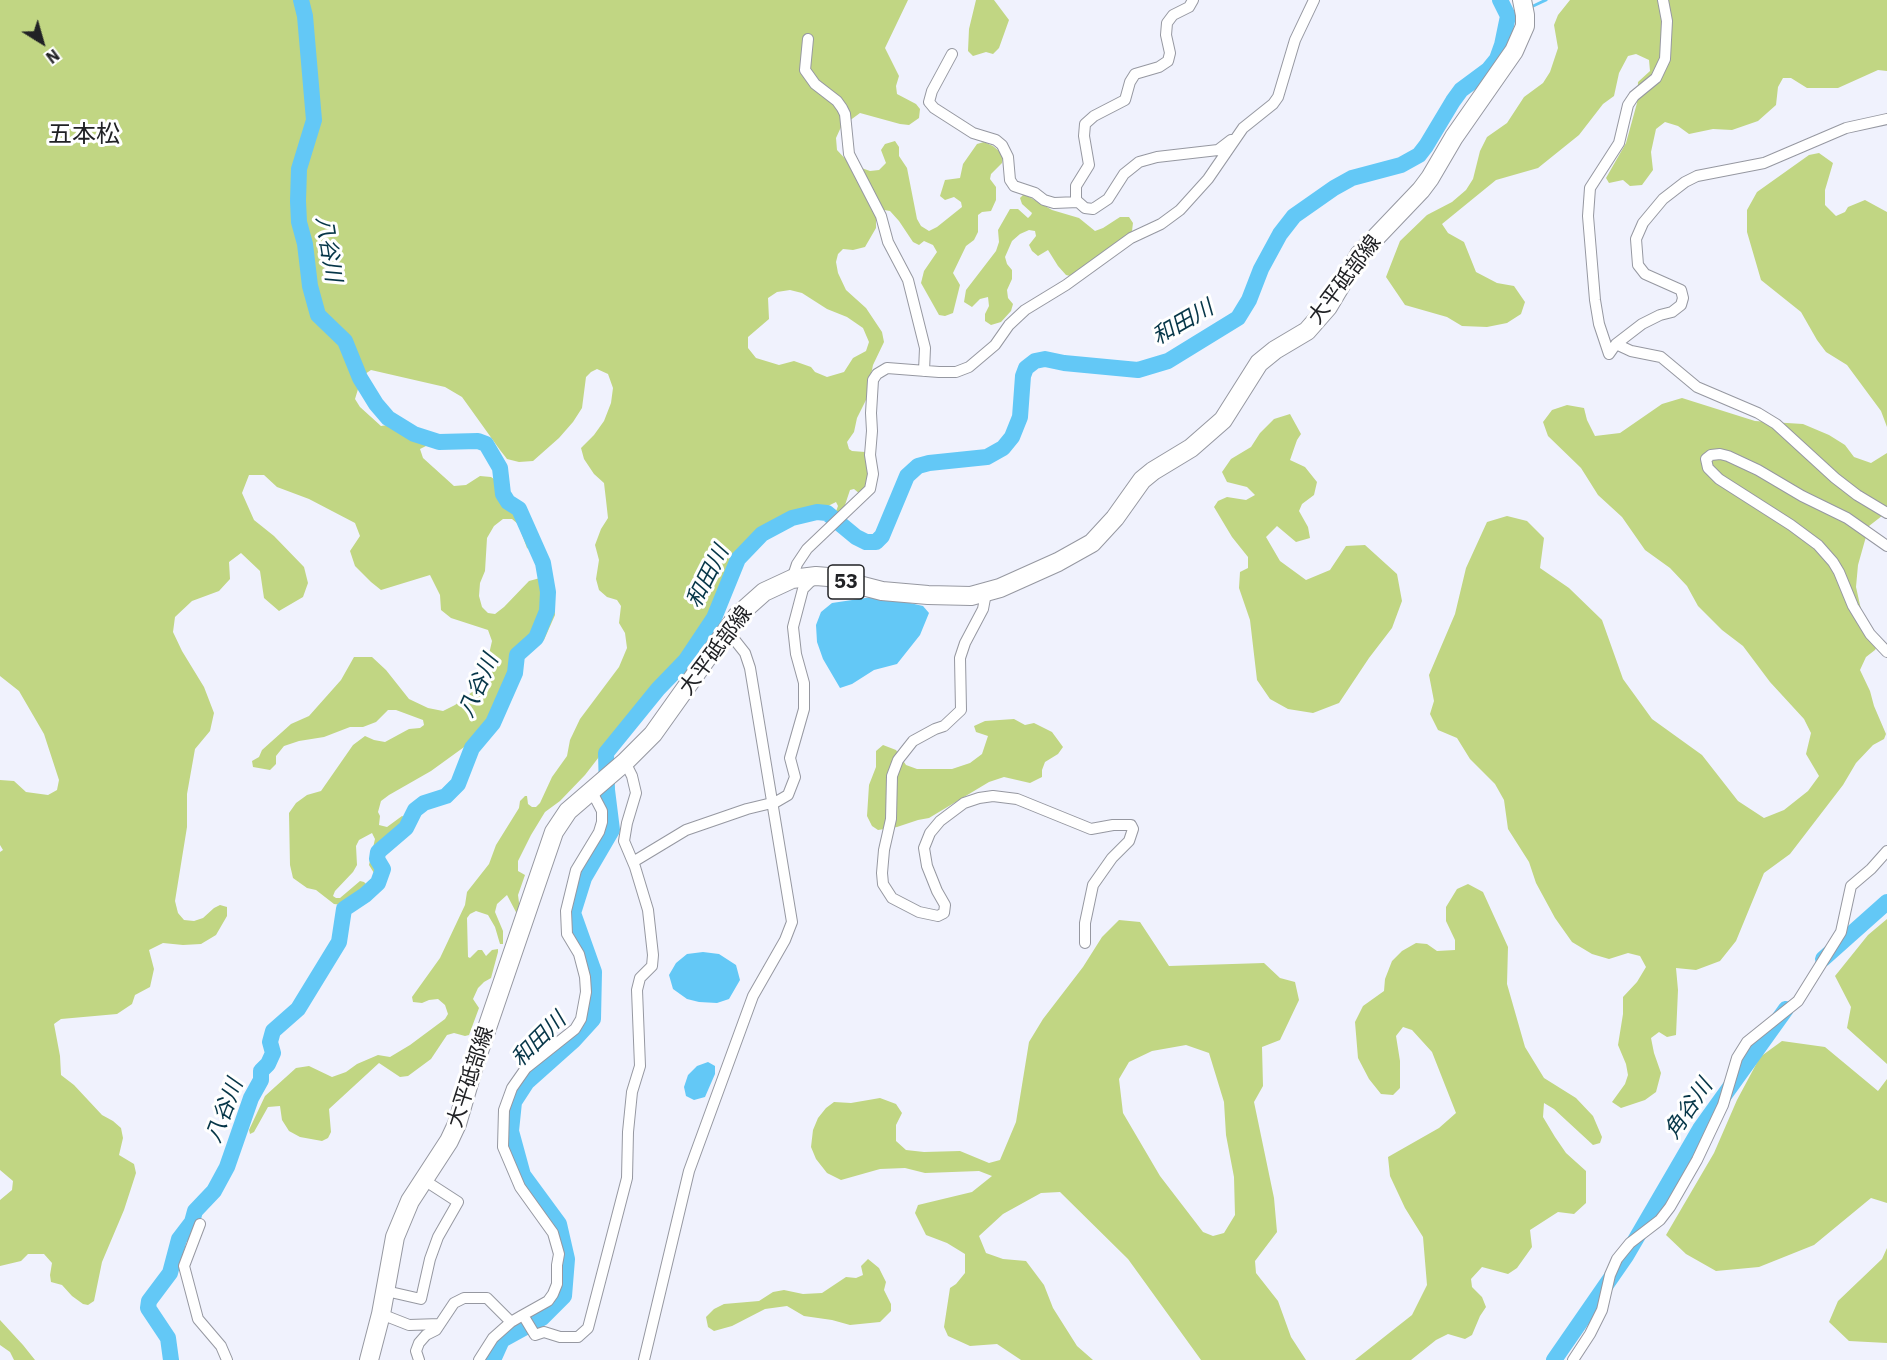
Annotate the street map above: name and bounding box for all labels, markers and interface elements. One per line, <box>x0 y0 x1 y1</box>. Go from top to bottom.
north arrow <box>12 12 72 72</box>
text: N <box>42 45 63 68</box>
district label: 五本松 <box>48 121 120 149</box>
water label: 八谷川 <box>310 214 346 284</box>
street label: 大平砥部線 <box>1303 230 1387 330</box>
water label: 和田川 <box>1148 295 1218 351</box>
water label: 和田川 <box>681 542 735 612</box>
road number: 53 <box>828 565 864 599</box>
street label: 大平砥部線 <box>674 601 758 701</box>
water label: 八谷川 <box>454 650 504 722</box>
water label: 和田川 <box>506 1007 572 1073</box>
street label: 大平砥部線 <box>443 1023 499 1131</box>
water label: 角谷川 <box>1660 1074 1718 1144</box>
water label: 八谷川 <box>201 1075 249 1147</box>

